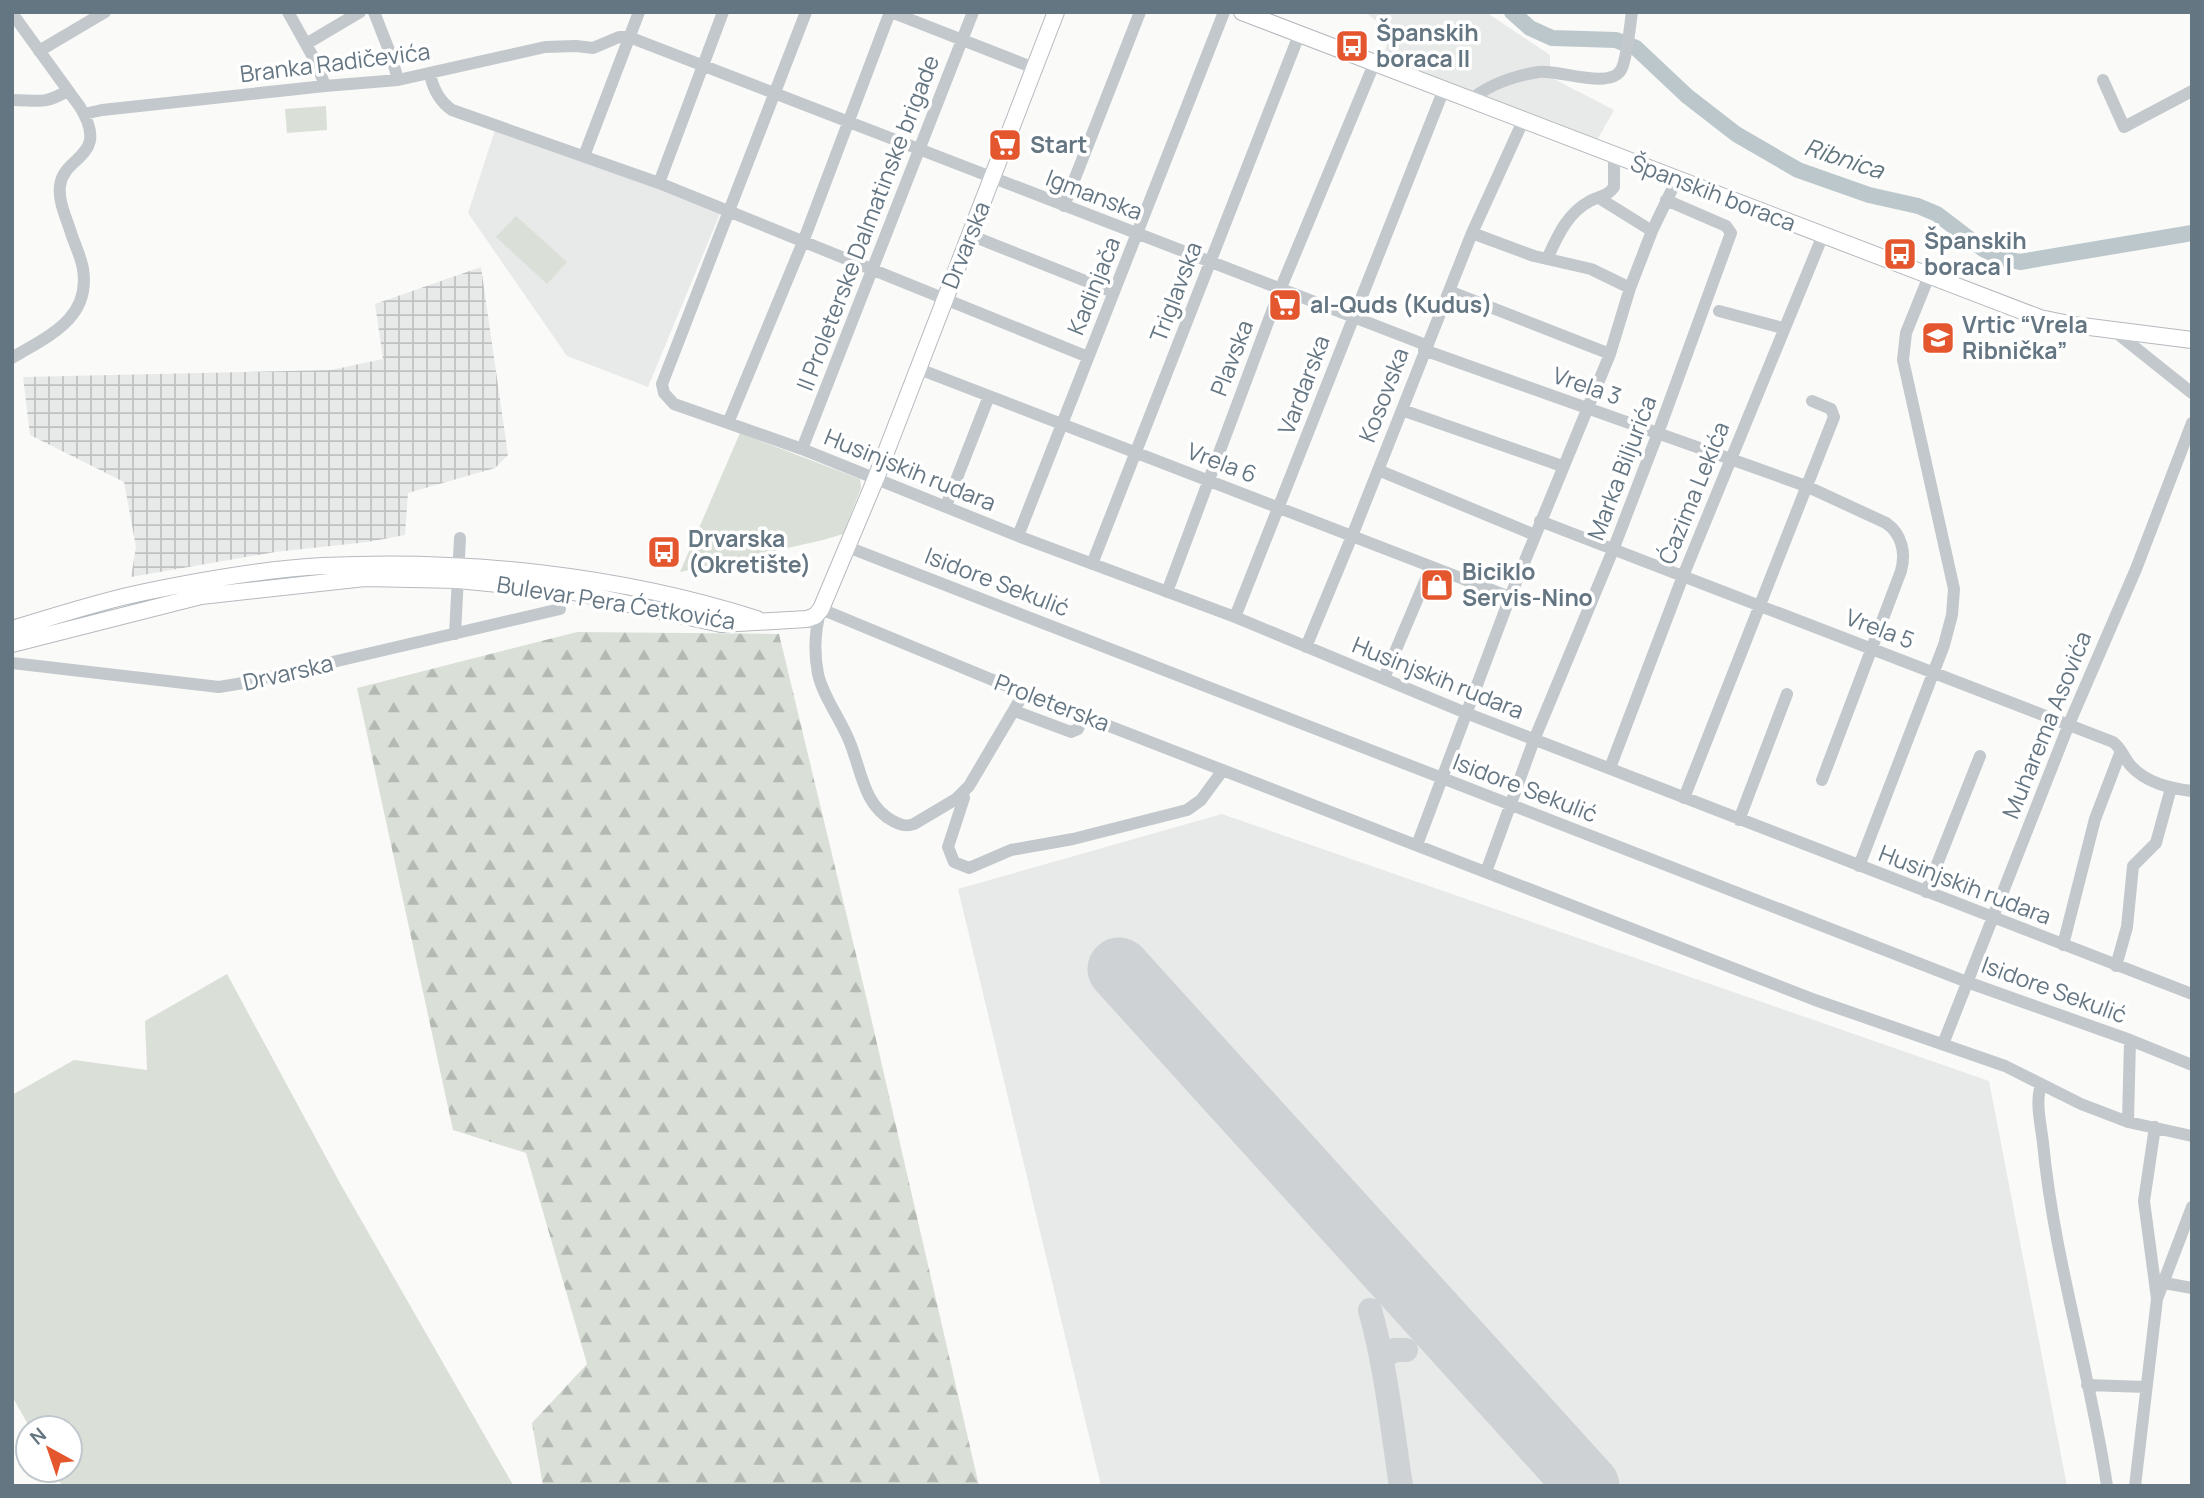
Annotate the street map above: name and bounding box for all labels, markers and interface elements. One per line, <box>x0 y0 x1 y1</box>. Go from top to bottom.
place label: Španskih boraca II <box>1376 16 1479 74</box>
bus stop icon: Španskih boraca II <box>1333 27 1371 65</box>
street label: Branka Radičevića <box>238 34 432 90</box>
street label: II Proleterske Dalmatinske brigade <box>788 50 946 395</box>
supermarket icon: Start <box>986 126 1024 164</box>
place label: Start <box>1030 128 1087 160</box>
water label: Ribnica <box>1801 129 1890 186</box>
street label: Španskih boraca <box>1626 146 1801 238</box>
street label: Igmanska <box>1041 161 1147 227</box>
street label: Drvarska <box>933 196 997 293</box>
place label: Španskih boraca I <box>1924 224 2027 282</box>
street label: Kadinjača <box>1059 232 1127 339</box>
bus stop icon: Španskih boraca I <box>1881 235 1919 273</box>
street label: Triglavska <box>1141 237 1209 346</box>
supermarket icon: al-Quds (Kudus) <box>1266 286 1304 324</box>
place label: al-Quds (Kudus) <box>1310 288 1492 320</box>
place label: Vrtic “Vrela Ribnička” <box>1962 308 2088 366</box>
street label: Plavska <box>1202 315 1260 400</box>
school or university icon: Vrtic “Vrela Ribnička” <box>1919 319 1957 357</box>
street label: Vardarska <box>1269 330 1337 439</box>
street label: Kosovska <box>1350 343 1416 447</box>
street label: Vrela 3 <box>1549 358 1626 412</box>
street label: Marka Biljurića <box>1579 391 1663 545</box>
street label: Ćazima Lekića <box>1650 417 1736 569</box>
street label: Husinjskih rudara <box>820 420 1001 518</box>
street label: Vrela 6 <box>1183 434 1262 490</box>
place label: Drvarska (Okretište) <box>688 522 811 580</box>
bus stop icon: Drvarska (Okretište) <box>645 533 683 571</box>
street label: Isidore Sekulić <box>921 539 1074 623</box>
place label: Biciklo Servis-Nino <box>1462 555 1593 613</box>
shop icon: Biciklo Servis-Nino <box>1418 566 1456 604</box>
street label: Bulevar Pera Ćetkovića <box>495 567 738 637</box>
street label: Vrela 5 <box>1841 600 1919 656</box>
street label: Muharema Asovića <box>1994 626 2098 823</box>
street label: Husinjskih rudara <box>1348 628 1529 726</box>
street label: Drvarska <box>240 646 336 698</box>
street label: Proleterska <box>990 666 1114 739</box>
street label: Isidore Sekulić <box>1449 745 1602 829</box>
street label: Husinjskih rudara <box>1875 836 2056 932</box>
street label: Isidore Sekulić <box>1977 948 2131 1030</box>
north arrow <box>14 1414 84 1484</box>
text: N <box>24 1422 52 1450</box>

